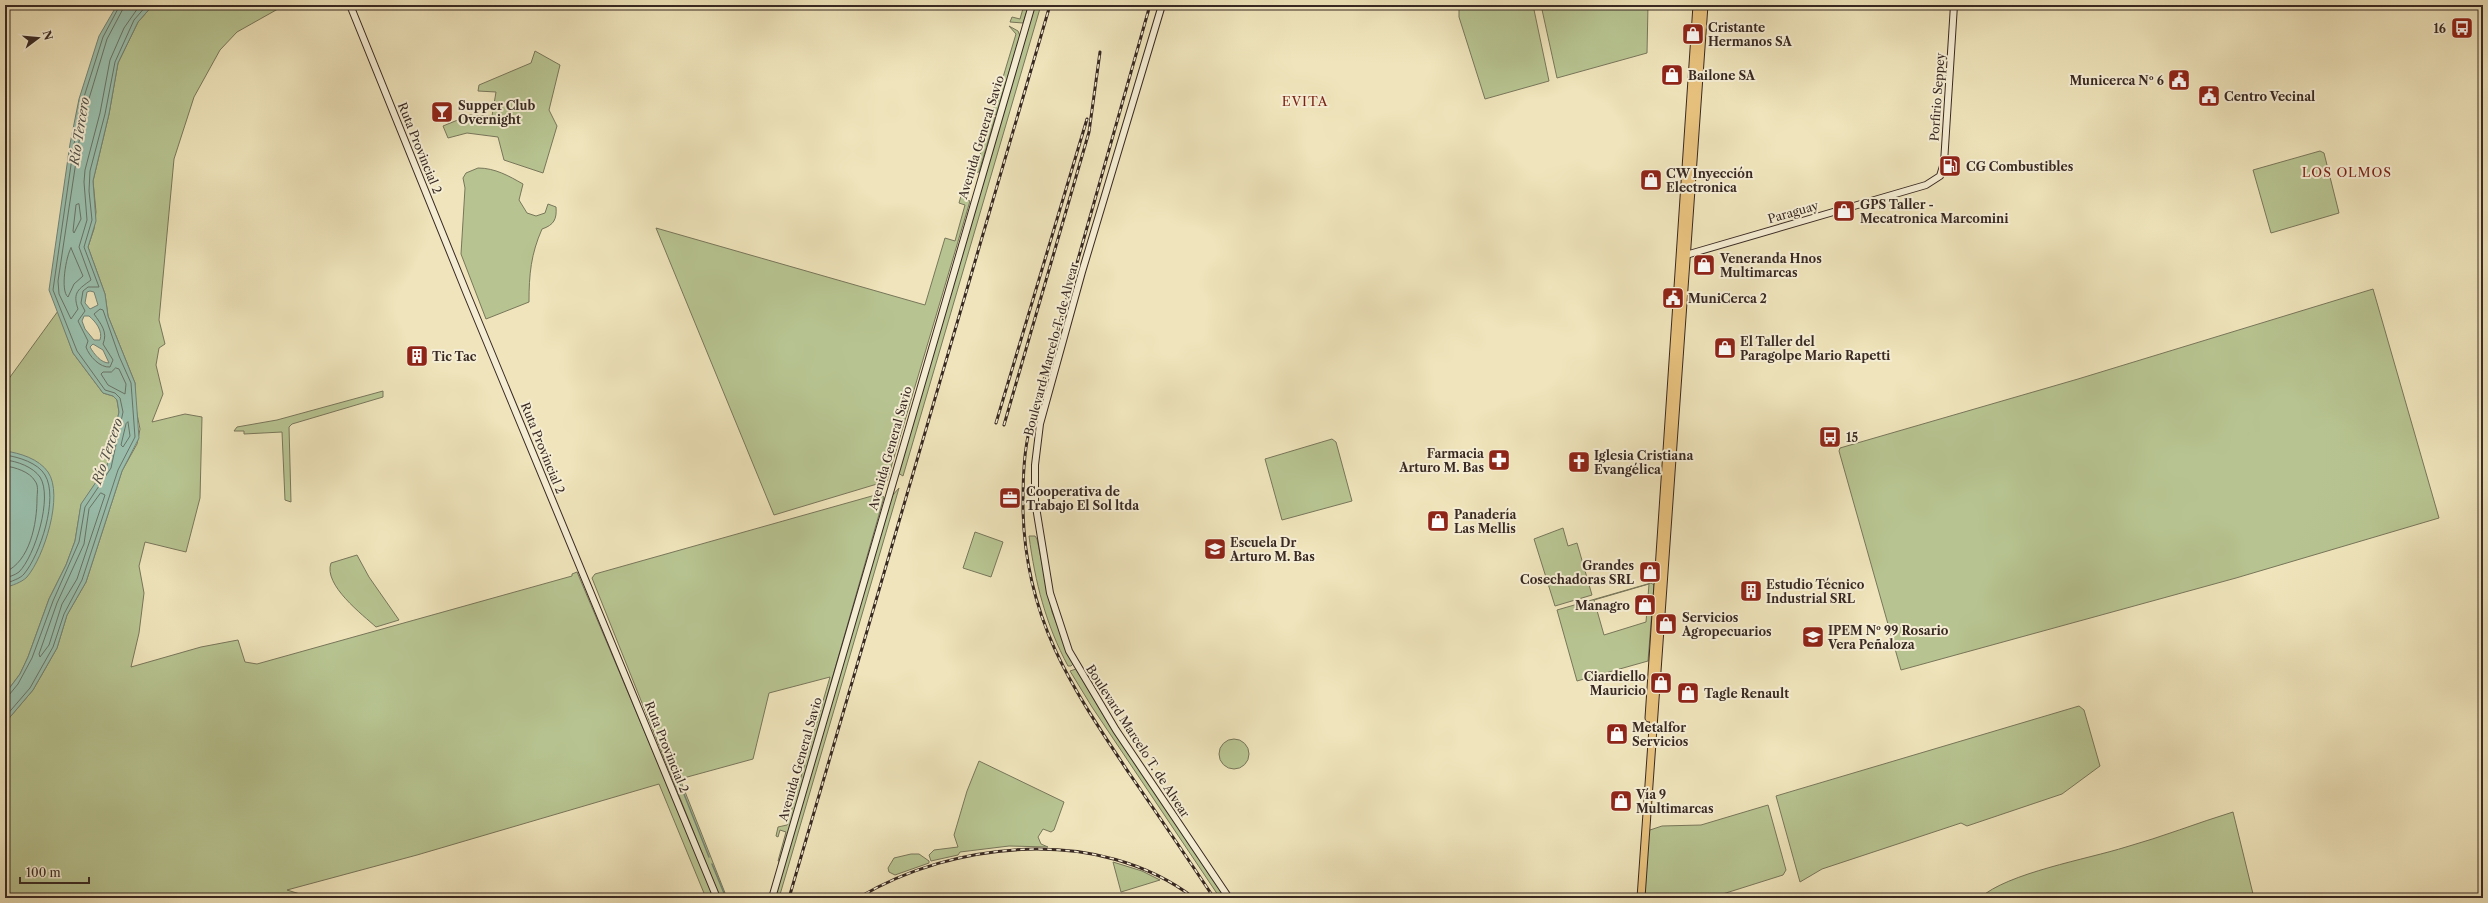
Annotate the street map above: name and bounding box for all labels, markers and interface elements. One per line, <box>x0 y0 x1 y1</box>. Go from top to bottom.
bus stop icon: 16 <box>2449 15 2475 41</box>
north arrow <box>18 18 58 58</box>
place label: Cristante Hermanos SA <box>1708 20 1793 49</box>
shop icon: Cristante Hermanos SA <box>1680 21 1706 47</box>
place label: 16 <box>2433 21 2446 36</box>
text: N <box>40 29 56 42</box>
street label: Porfirio Seppey <box>1926 52 1948 142</box>
shop icon: Bailone SA <box>1659 62 1685 88</box>
public building icon: Municerca Nº 6 <box>2166 67 2192 93</box>
place label: Bailone SA <box>1688 68 1756 83</box>
street label: Avenida General Savio <box>955 73 1007 201</box>
place label: Municerca Nº 6 <box>2069 73 2164 88</box>
public building icon: Centro Vecinal <box>2196 83 2222 109</box>
place label: Centro Vecinal <box>2224 89 2315 104</box>
district label: EVITA <box>1282 93 1328 109</box>
water label: Río Tercero <box>66 96 92 167</box>
place label: Supper Club Overnight <box>458 98 535 127</box>
bar icon: Supper Club Overnight <box>429 99 455 125</box>
street label: Ruta Provincial 2 <box>395 100 445 196</box>
fuel station icon: CG Combustibles <box>1937 153 1963 179</box>
place label: CG Combustibles <box>1966 159 2074 174</box>
district label: LOS OLMOS <box>2302 164 2392 180</box>
place label: CW Inyección Electronica <box>1666 166 1754 195</box>
shop icon: CW Inyección Electronica <box>1638 167 1664 193</box>
place label: GPS Taller - Mecatronica Marcomini <box>1860 197 2009 226</box>
street label: Paraguay <box>1766 198 1820 226</box>
shop icon: GPS Taller - Mecatronica Marcomini <box>1831 198 1857 224</box>
place label: Veneranda Hnos Multimarcas <box>1719 251 1822 280</box>
shop icon: Veneranda Hnos Multimarcas <box>1691 252 1717 278</box>
street label: Boulevard Marcelo T. de Alvear <box>1021 261 1081 437</box>
public building icon: MuniCerca 2 <box>1660 285 1686 311</box>
place label: MuniCerca 2 <box>1688 291 1767 306</box>
place label: El Taller del Paragolpe Mario Rapetti <box>1740 334 1891 363</box>
shop icon: El Taller del Paragolpe Mario Rapetti <box>1712 335 1738 361</box>
building icon: Tic Tac <box>404 343 430 369</box>
place label: Tic Tac <box>432 349 477 364</box>
street label: Avenida General Savio <box>865 384 915 513</box>
street label: Ruta Provincial 2 <box>518 400 568 496</box>
water label: Río Tercero <box>88 416 126 487</box>
bus stop icon: 15 <box>1817 424 1843 450</box>
place label: 15 <box>1846 430 1858 445</box>
place label: Farmacia Arturo M. Bas <box>1398 446 1485 475</box>
pharmacy icon: Farmacia Arturo M. Bas <box>1486 447 1512 473</box>
place label: Iglesia Cristiana Evangélica <box>1594 448 1694 477</box>
church icon: Iglesia Cristiana Evangélica <box>1566 449 1592 475</box>
place label: Cooperativa de Trabajo El Sol ltda <box>1026 484 1140 513</box>
office icon: Cooperativa de Trabajo El Sol ltda <box>997 485 1023 511</box>
place label: Panadería Las Mellis <box>1454 507 1517 536</box>
shop icon: Panadería Las Mellis <box>1425 508 1451 534</box>
place label: Escuela Dr Arturo M. Bas <box>1229 535 1315 564</box>
school or university icon: Escuela Dr Arturo M. Bas <box>1202 536 1228 562</box>
place label: Grandes Cosechadoras SRL <box>1520 558 1635 587</box>
shop icon: Grandes Cosechadoras SRL <box>1637 559 1663 585</box>
place label: Estudio Técnico Industrial SRL <box>1766 577 1865 606</box>
building icon: Estudio Técnico Industrial SRL <box>1738 578 1764 604</box>
shop icon: Managro <box>1632 592 1658 618</box>
place label: Managro <box>1575 598 1630 613</box>
place label: Servicios Agropecuarios <box>1681 610 1772 639</box>
shop icon: Servicios Agropecuarios <box>1653 611 1679 637</box>
place label: IPEM Nº 99 Rosario Vera Peñaloza <box>1827 623 1949 652</box>
school or university icon: IPEM Nº 99 Rosario Vera Peñaloza <box>1800 624 1826 650</box>
street label: Boulevard Marcelo T. de Alvear <box>1083 662 1193 820</box>
place label: Ciardiello Mauricio <box>1584 669 1646 698</box>
shop icon: Ciardiello Mauricio <box>1648 670 1674 696</box>
shop icon: Tagle Renault <box>1675 680 1701 706</box>
place label: Tagle Renault <box>1704 686 1789 701</box>
street label: Avenida General Savio <box>775 695 825 824</box>
street label: Ruta Provincial 2 <box>642 699 692 795</box>
place label: Metalfor Servicios <box>1632 720 1689 749</box>
shop icon: Metalfor Servicios <box>1604 721 1630 747</box>
place label: Vía 9 Multimarcas <box>1635 787 1714 816</box>
shop icon: Vía 9 Multimarcas <box>1608 788 1634 814</box>
scale bar <box>20 859 89 885</box>
text: 100 m <box>26 865 61 880</box>

